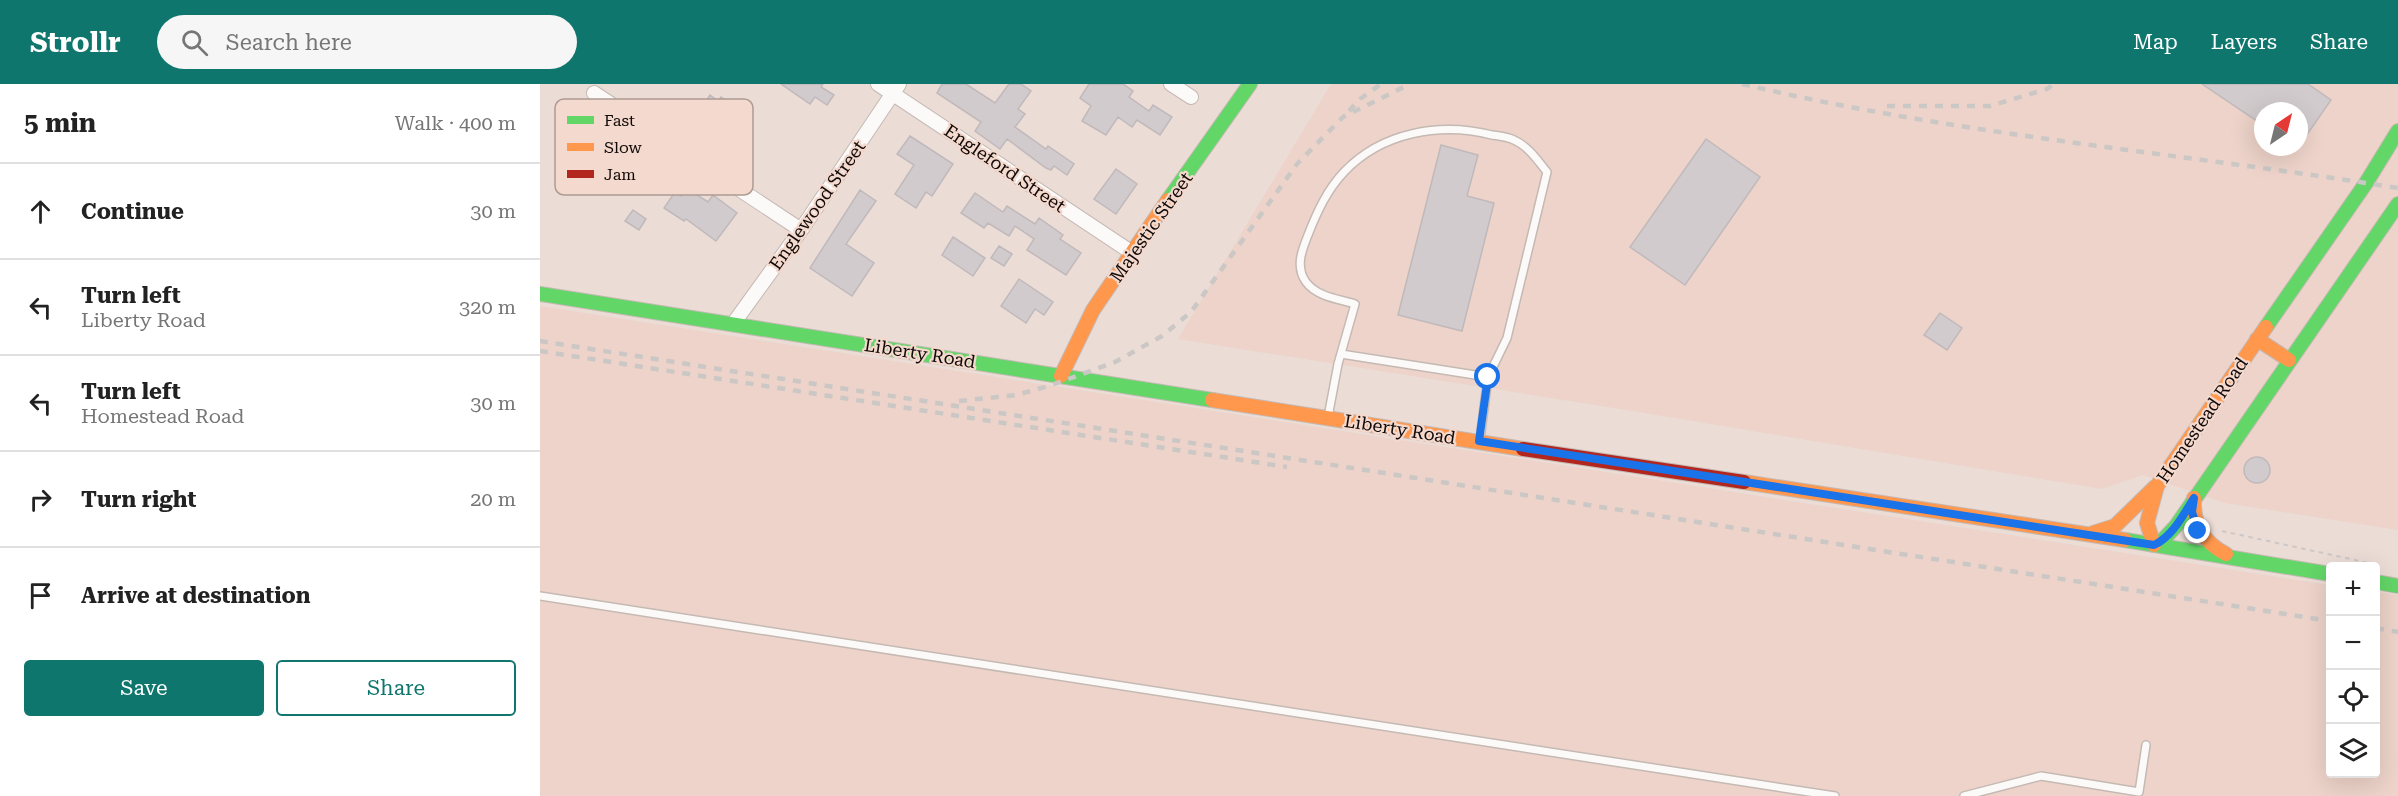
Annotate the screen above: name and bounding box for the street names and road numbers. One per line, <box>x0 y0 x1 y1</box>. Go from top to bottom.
street label: Engleford Street <box>940 120 1070 216</box>
street label: Englewood Street <box>765 136 870 274</box>
street label: Majestic Street <box>1105 168 1197 286</box>
street label: Liberty Road <box>863 334 978 372</box>
street label: Homestead Road <box>2152 353 2252 487</box>
street label: Liberty Road <box>1343 410 1458 448</box>

